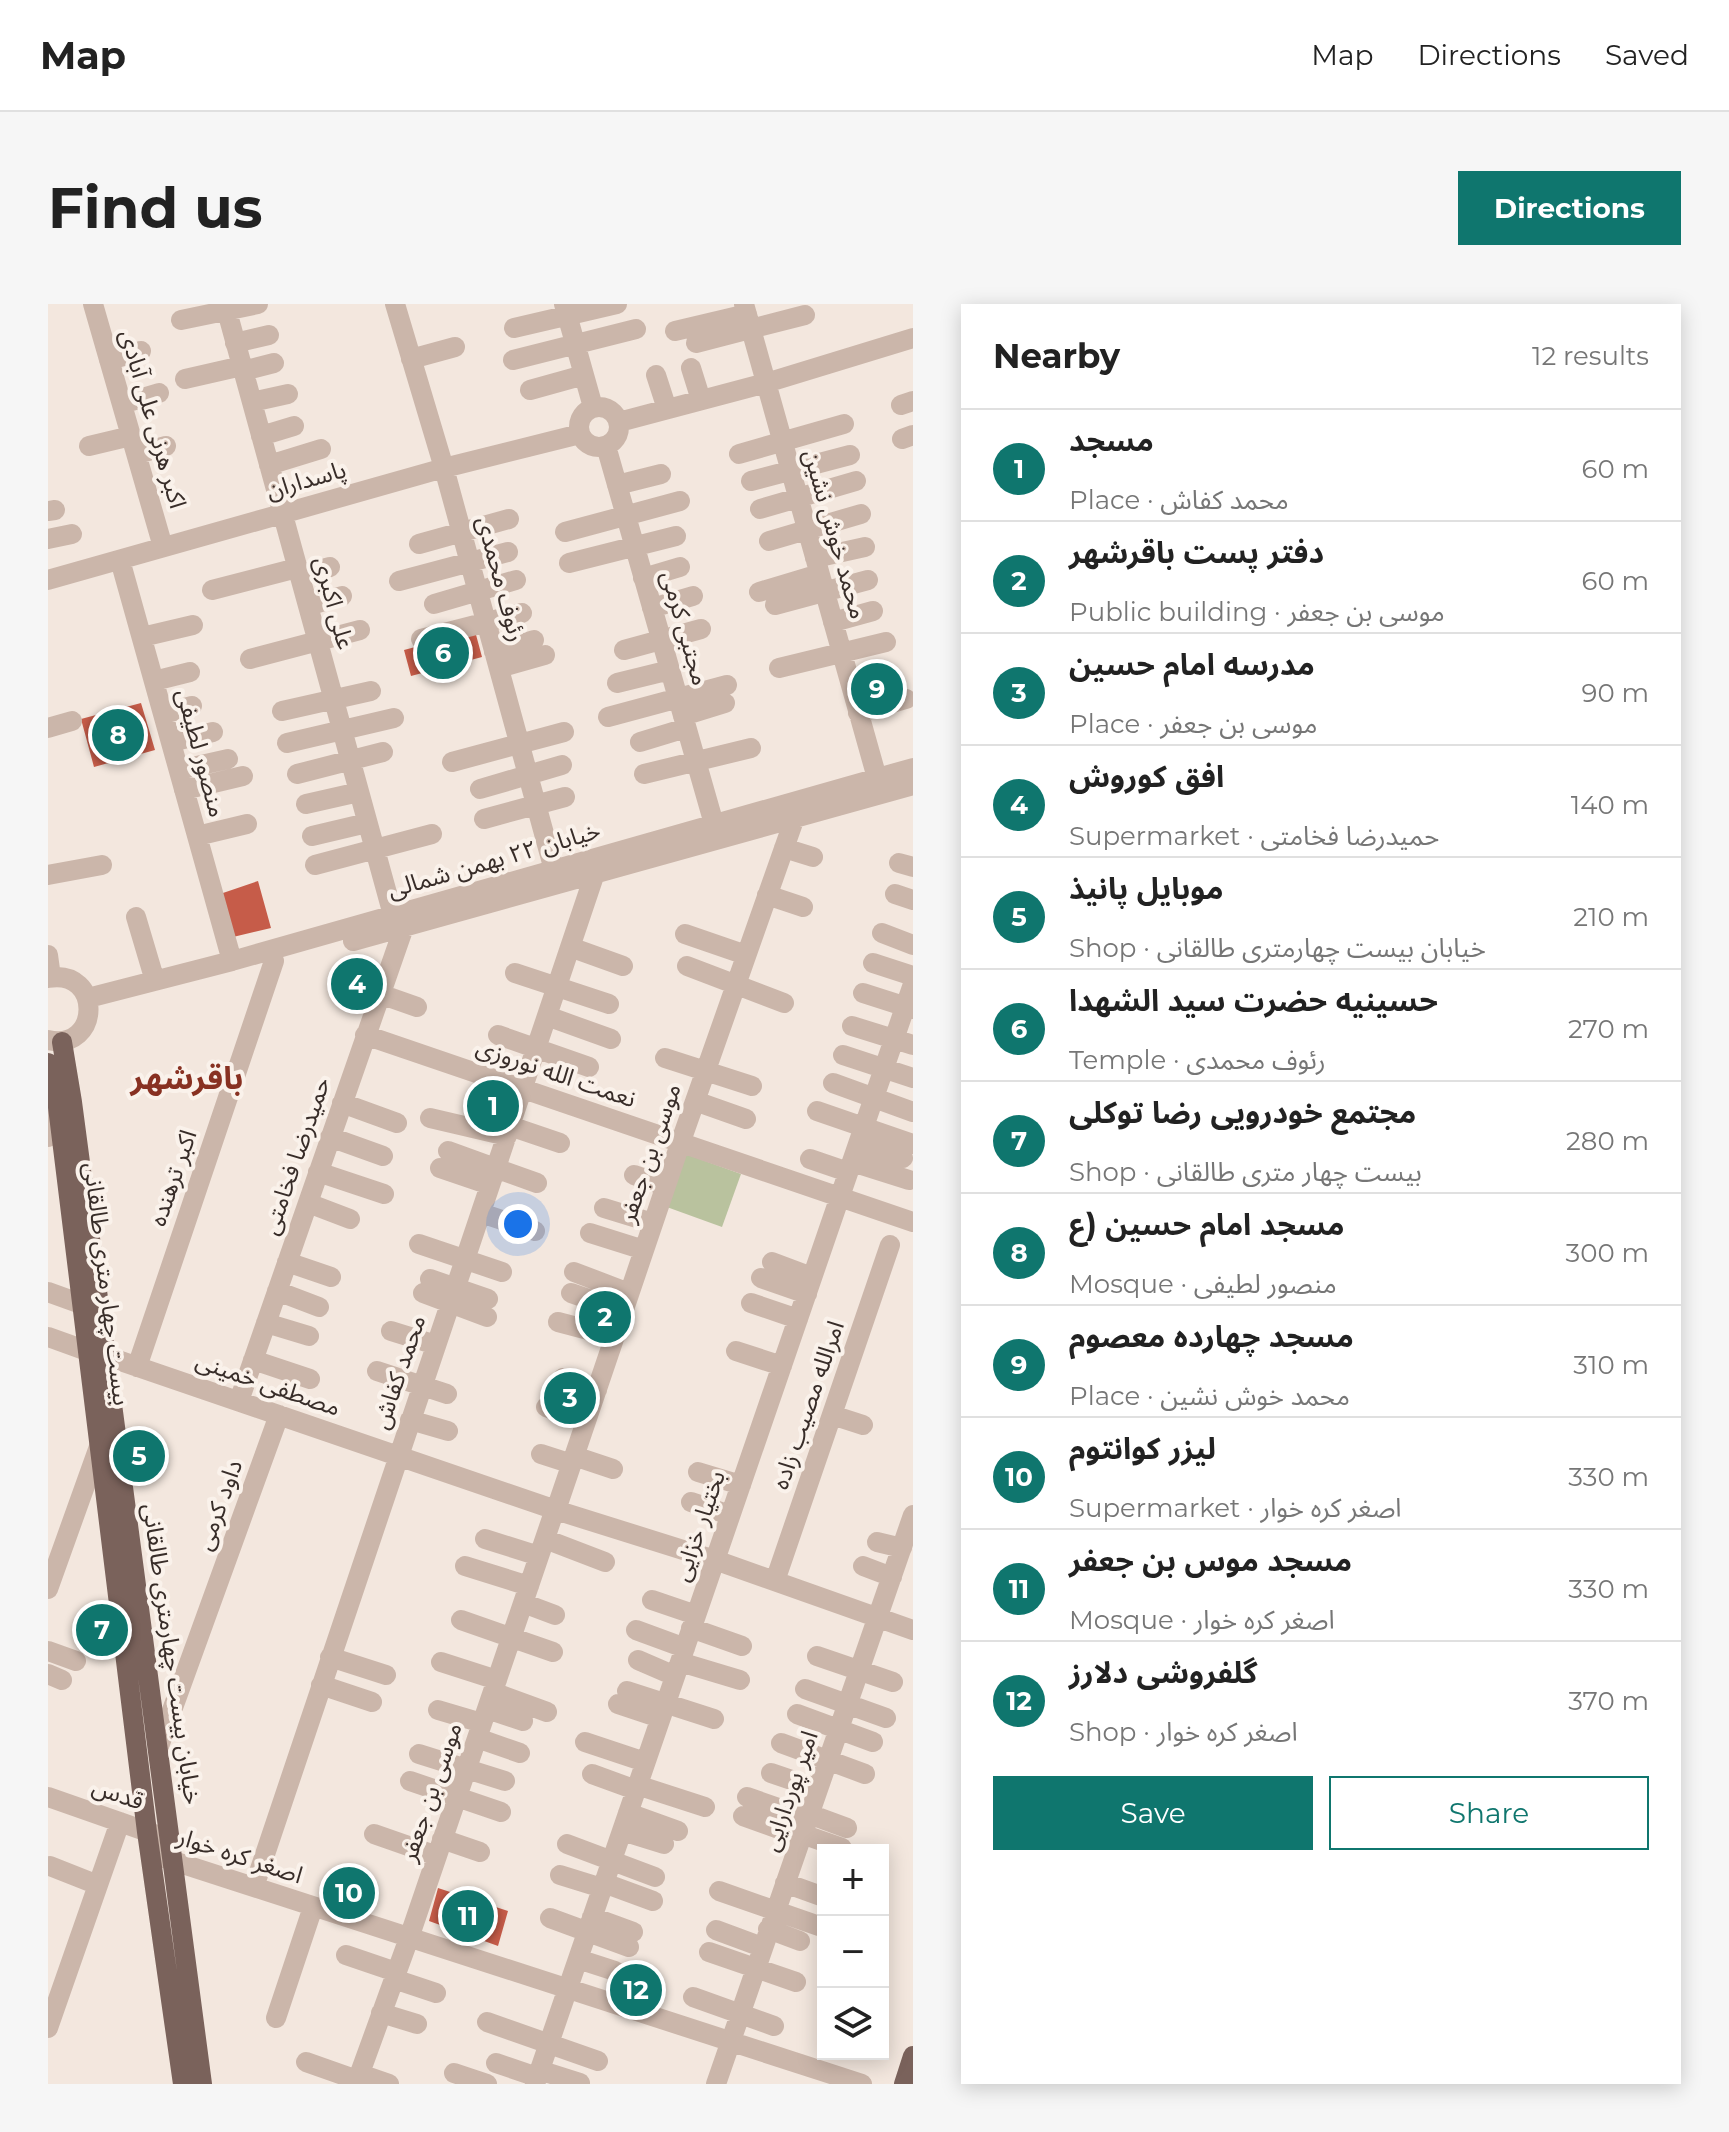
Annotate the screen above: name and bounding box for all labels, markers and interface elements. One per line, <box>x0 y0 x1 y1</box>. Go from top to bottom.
text: Map <box>40 32 126 79</box>
text: Map <box>1311 38 1373 72</box>
text: Directions <box>1417 38 1561 72</box>
text: Saved <box>1605 38 1689 72</box>
button: Directions <box>1458 171 1681 245</box>
text: Find us <box>48 174 262 242</box>
street label: اکبر هرنی علی آبادی <box>114 326 193 512</box>
text: Nearby <box>993 335 1120 377</box>
text: 12 results <box>1532 340 1649 372</box>
text: مسجد <box>1069 422 1154 459</box>
street label: محمد خوش نشین <box>797 446 874 622</box>
text: 1 <box>1014 453 1024 485</box>
text: 60 m <box>1582 453 1649 485</box>
street label: پاسداران <box>263 454 350 506</box>
text: Place · محمد کفاش <box>1069 484 1289 516</box>
street label: رئوف محمدی <box>471 513 532 645</box>
text: دفتر پست باقرشهر <box>1069 534 1324 571</box>
street label: علی اکبری <box>308 553 361 652</box>
text: 2 <box>1011 565 1027 597</box>
text: 60 m <box>1582 565 1649 597</box>
street label: مجتبی کرمی <box>655 567 716 688</box>
text: Public building · موسی بن جعفر <box>1069 596 1445 628</box>
pin: 6 <box>417 623 469 683</box>
text: مدرسه امام حسین <box>1069 646 1315 683</box>
pin: 9 <box>851 659 903 719</box>
text: 3 <box>1011 677 1027 709</box>
text: 90 m <box>1582 677 1649 709</box>
street label: منصور لطیفی <box>170 685 233 820</box>
pin: 8 <box>92 705 144 765</box>
text: Place · موسی بن جعفر <box>1069 708 1317 740</box>
text: افق کوروش <box>1069 758 1224 795</box>
text: 4 <box>1010 789 1028 821</box>
text: 140 m <box>1571 789 1649 821</box>
street label: خیابان ۲۲ بهمن شمالی <box>384 815 604 904</box>
text: Supermarket · حمیدرضا فخامتی <box>1069 820 1439 852</box>
text: موبایل پانیذ <box>1069 870 1223 907</box>
text: 5 <box>1011 901 1027 933</box>
text: 210 m <box>1573 901 1649 933</box>
text: Shop · خیابان بیست چهارمتری طالقانی <box>1069 932 1486 964</box>
pin: 4 <box>331 954 383 1014</box>
text: حسینیه حضرت سید الشهدا <box>1069 982 1438 1019</box>
text: 6 <box>1011 1013 1027 1045</box>
text: 270 m <box>1568 1013 1649 1045</box>
street label: نعمت الله نوروزی <box>473 1032 640 1113</box>
text: Temple · رئوف محمدی <box>1069 1044 1326 1076</box>
district label: باقرشهر <box>129 1058 244 1097</box>
street label: حمیدرضا فخامتی <box>255 1073 336 1239</box>
pin: 1 <box>467 1076 519 1136</box>
street label: موسی بن جعفر <box>612 1080 687 1227</box>
text: مجتمع خودرویی رضا توکلی <box>1069 1094 1416 1131</box>
text: 7 <box>1011 1125 1027 1157</box>
text: 280 m <box>1566 1125 1649 1157</box>
street label: اکبر ترهنده <box>143 1126 202 1230</box>
text: Shop · بیست چهار متری طالقانی <box>1069 1156 1422 1188</box>
street label: بیست چهار متری طالقانی <box>77 1161 137 1407</box>
your location <box>498 1204 538 1244</box>
text: مسجد امام حسین (ع <box>1069 1206 1345 1243</box>
text: 8 <box>1010 1237 1028 1269</box>
text: 300 m <box>1566 1237 1649 1269</box>
text: Mosque · منصور لطیفی <box>1069 1268 1337 1300</box>
pin: 2 <box>579 1287 631 1347</box>
street label: محمد کفاش <box>366 1311 432 1433</box>
street label: امرالله مصیب زاده <box>765 1317 850 1493</box>
text: مسجد چهارده معصوم <box>1069 1318 1354 1355</box>
street label: مصطفی خمینی <box>192 1345 344 1422</box>
text: 9 <box>1011 1349 1027 1381</box>
text: 310 m <box>1573 1349 1649 1381</box>
pin: 3 <box>544 1368 596 1428</box>
text: Place · محمد خوش نشین <box>1069 1380 1350 1412</box>
pin: 5 <box>113 1426 165 1486</box>
text: لیزر کوانتوم <box>1069 1430 1216 1467</box>
street label: داود کرمی <box>189 1456 248 1554</box>
text: 10 <box>1005 1461 1033 1493</box>
text: 330 m <box>1568 1461 1649 1493</box>
street label: بختیار خزایی <box>666 1467 731 1585</box>
text: Supermarket · اصغر کره خوار <box>1069 1492 1402 1524</box>
street label: خیابان بیست چهارمتری طالقانی <box>136 1502 208 1806</box>
text: مسجد موس بن جعفر <box>1069 1542 1352 1579</box>
text: 11 <box>1009 1573 1029 1605</box>
text: 330 m <box>1568 1573 1649 1605</box>
pin: 7 <box>76 1600 128 1660</box>
text: Mosque · اصغر کره خوار <box>1069 1604 1335 1636</box>
text: گلفروشی دلارز <box>1069 1654 1257 1691</box>
text: 12 <box>1006 1685 1032 1717</box>
text: 370 m <box>1568 1685 1649 1717</box>
text: Shop · اصغر کره خوار <box>1069 1716 1298 1748</box>
street label: موسی بن جعفر <box>393 1719 468 1866</box>
street label: امیر پوردارایی <box>755 1727 825 1855</box>
street label: قدس <box>89 1771 148 1816</box>
button: Save <box>993 1776 1313 1850</box>
button: Share <box>1329 1776 1649 1850</box>
street label: اصغر کره خوار <box>173 1821 307 1889</box>
map controls <box>817 1844 889 2060</box>
button: + <box>817 1844 889 1916</box>
pin: 10 <box>323 1863 375 1923</box>
pin: 11 <box>442 1886 494 1946</box>
button: − <box>817 1916 889 1988</box>
pin: 12 <box>610 1960 662 2020</box>
button: layers <box>817 1988 889 2060</box>

